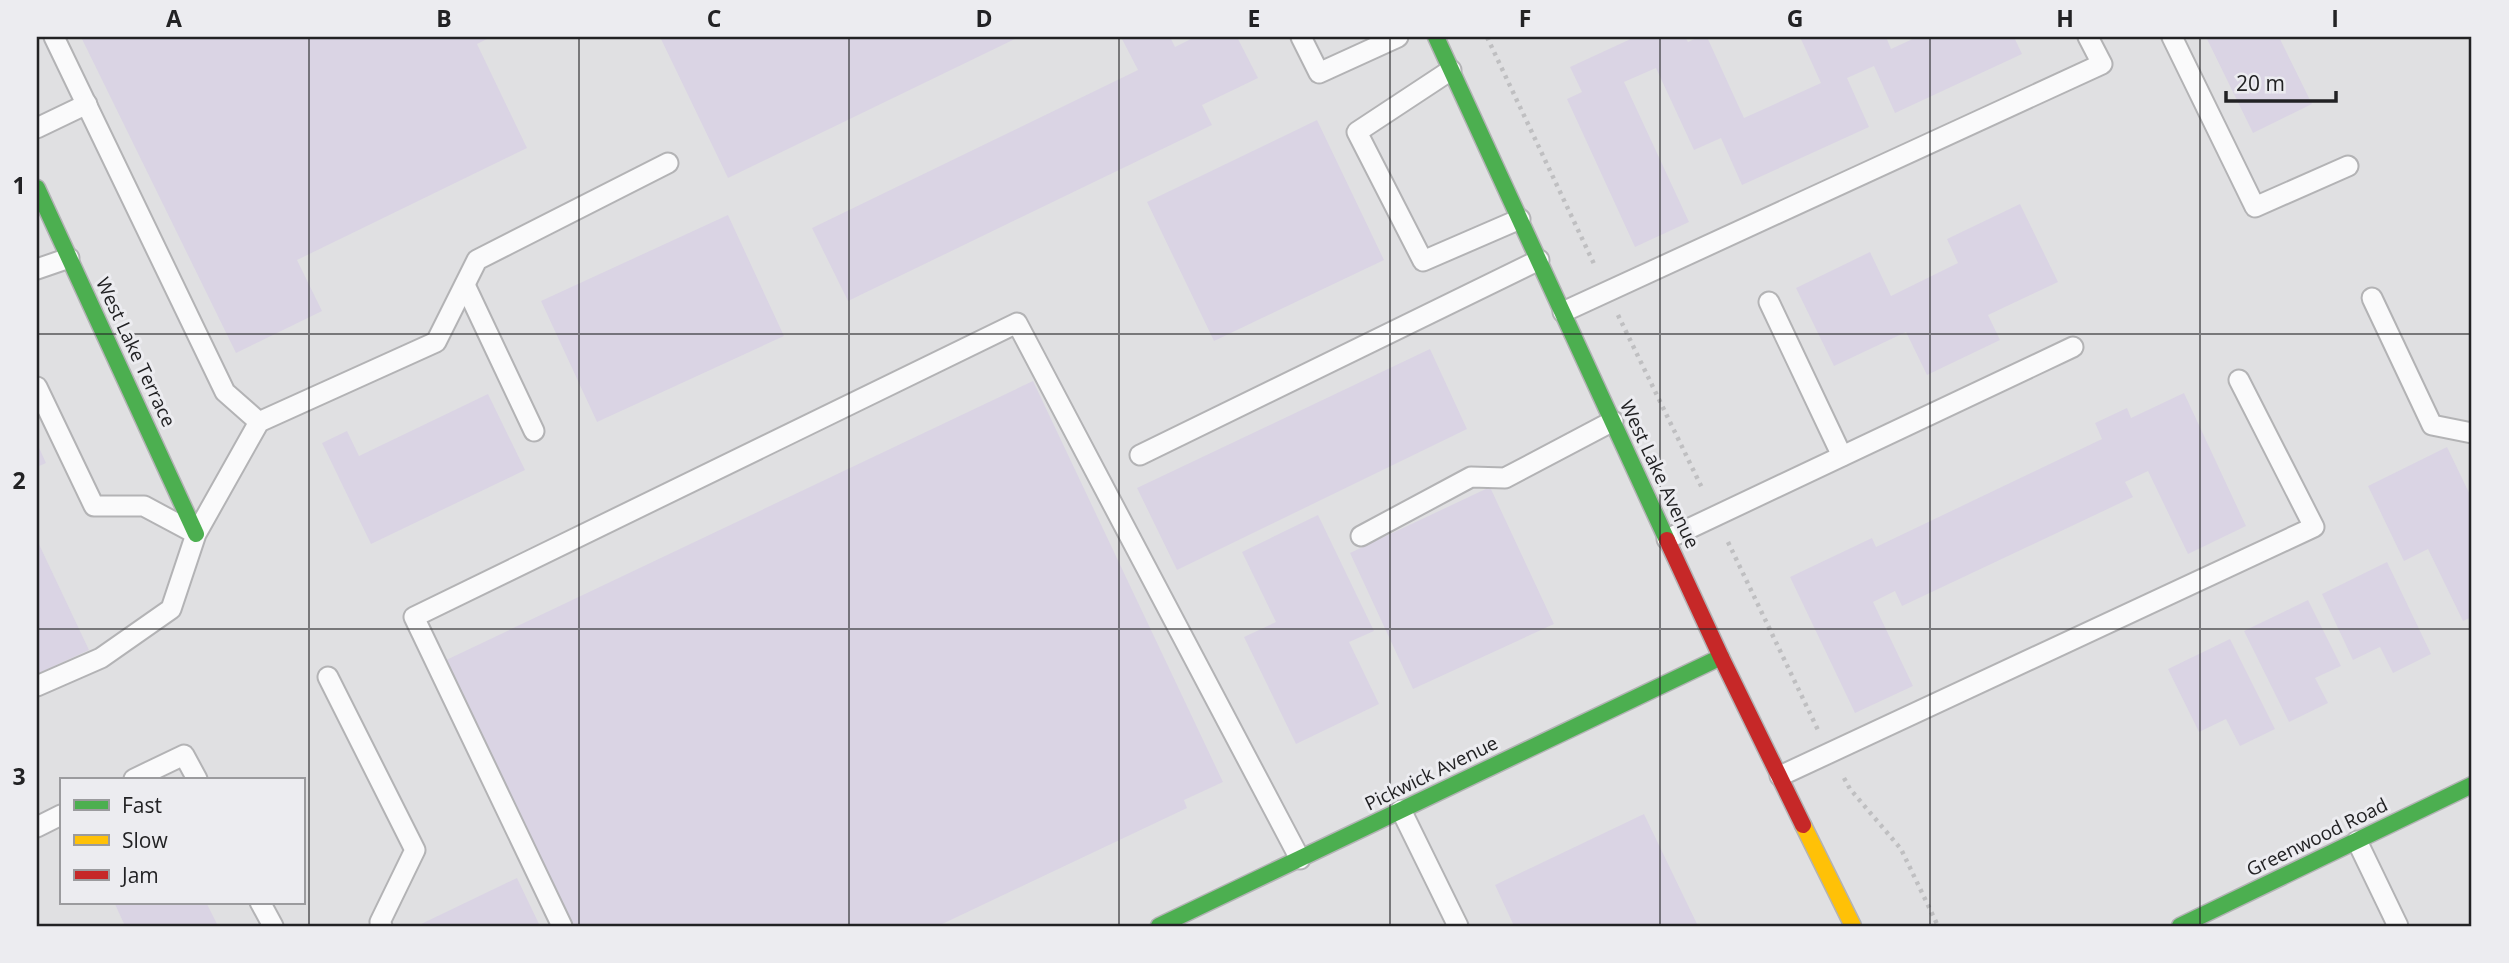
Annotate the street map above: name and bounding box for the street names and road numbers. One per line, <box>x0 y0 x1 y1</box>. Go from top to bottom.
street label: West Lake Terrace <box>90 273 182 431</box>
street label: West Lake Avenue <box>1614 395 1706 553</box>
street label: Pickwick Avenue <box>1360 730 1502 816</box>
street label: Greenwood Road <box>2242 792 2392 882</box>

